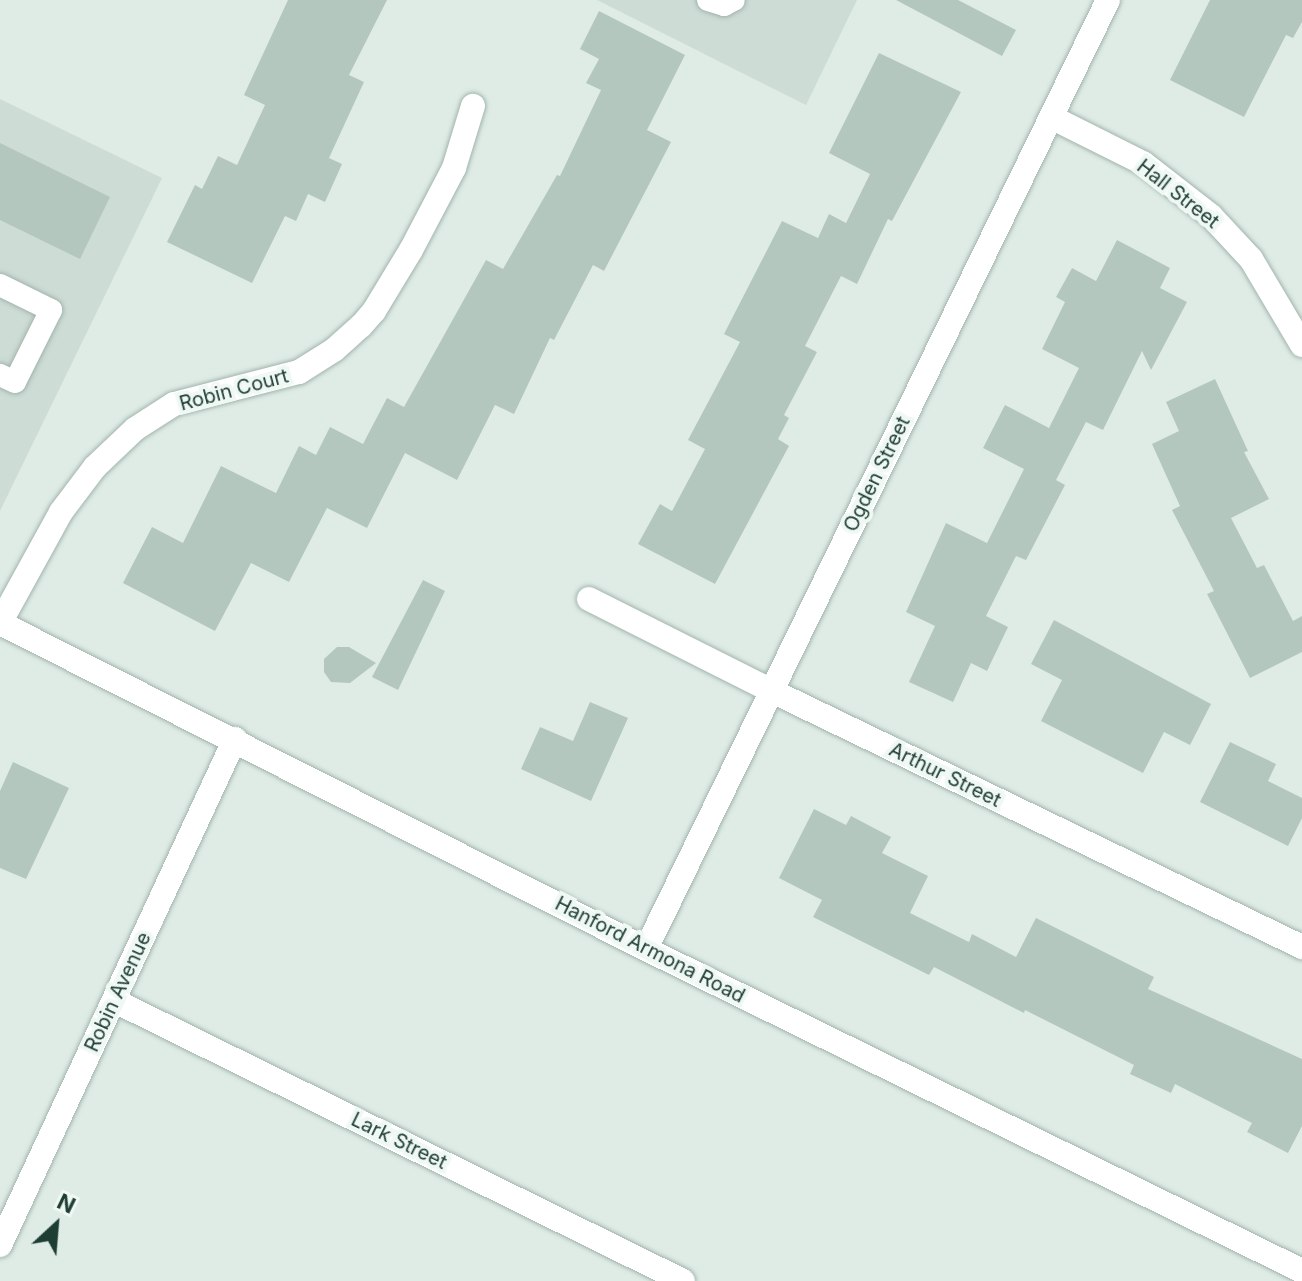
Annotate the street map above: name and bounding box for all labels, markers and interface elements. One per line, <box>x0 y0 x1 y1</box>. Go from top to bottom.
street label: Hall Street <box>1132 154 1224 234</box>
street label: Robin Court <box>177 364 291 416</box>
street label: Ogden Street <box>839 412 915 536</box>
street label: Arthur Street <box>885 738 1005 812</box>
street label: Hanford Armona Road <box>551 892 749 1008</box>
street label: Robin Avenue <box>80 928 156 1056</box>
street label: Lark Street <box>347 1108 451 1174</box>
north arrow <box>16 1185 96 1265</box>
text: N <box>53 1188 80 1219</box>

